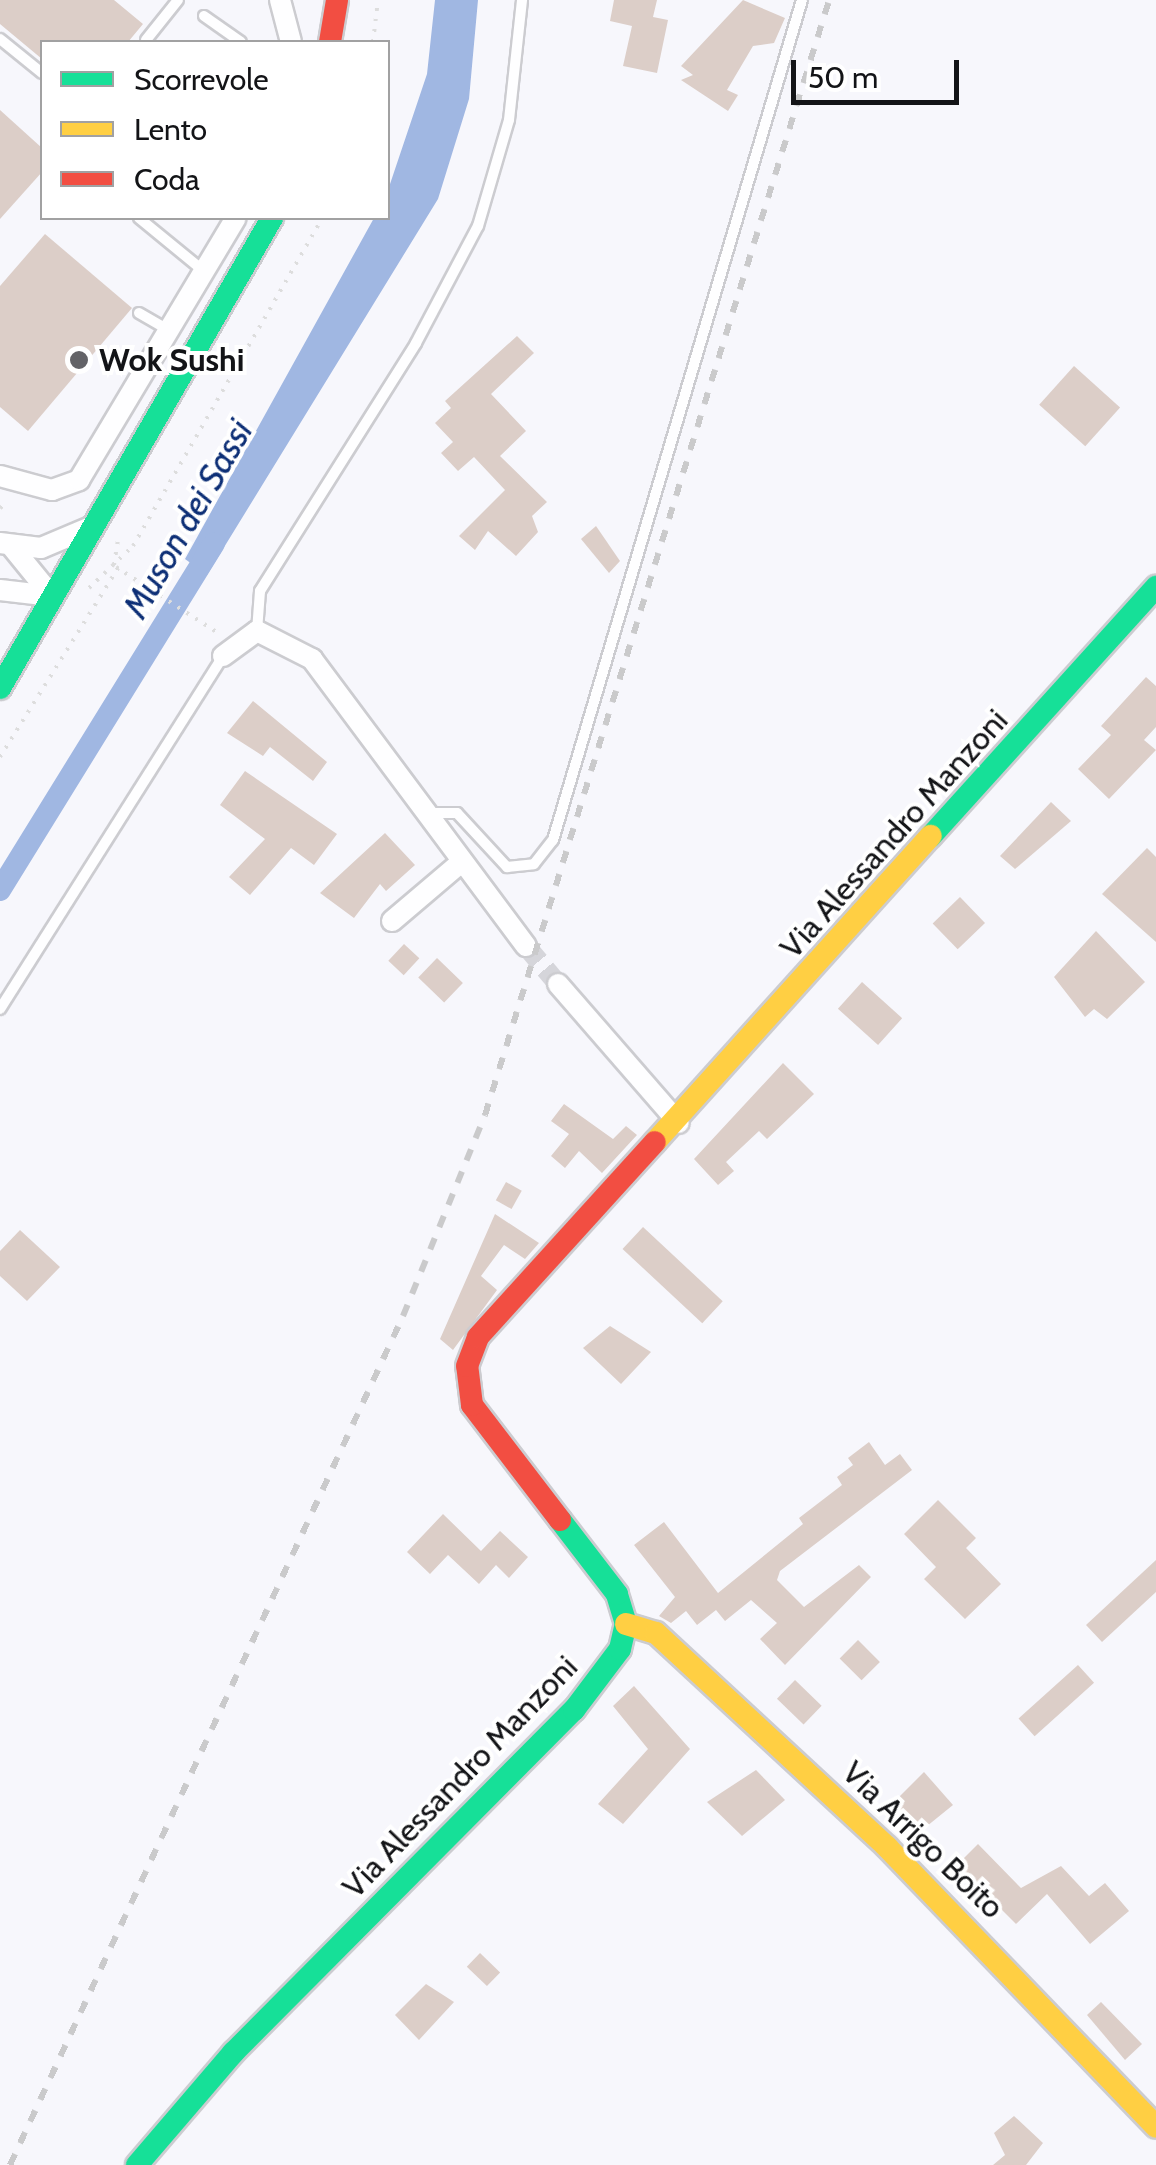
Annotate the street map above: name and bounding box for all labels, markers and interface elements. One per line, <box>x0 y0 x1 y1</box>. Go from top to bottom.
legend <box>40 40 390 220</box>
scale bar <box>796 40 964 102</box>
text: 50 m <box>808 59 878 96</box>
text: Scorrevole <box>134 61 269 98</box>
text: Lento <box>134 111 207 148</box>
text: Coda <box>134 161 200 198</box>
place label: Wok Sushi <box>99 341 244 379</box>
marker: Wok Sushi <box>68 349 90 371</box>
water label: Muson dei Sassi <box>115 413 261 625</box>
street label: Via Alessandro Manzoni <box>772 702 1016 966</box>
street label: Via Alessandro Manzoni <box>334 1648 586 1906</box>
street label: Via Arrigo Boito <box>834 1753 1012 1927</box>

